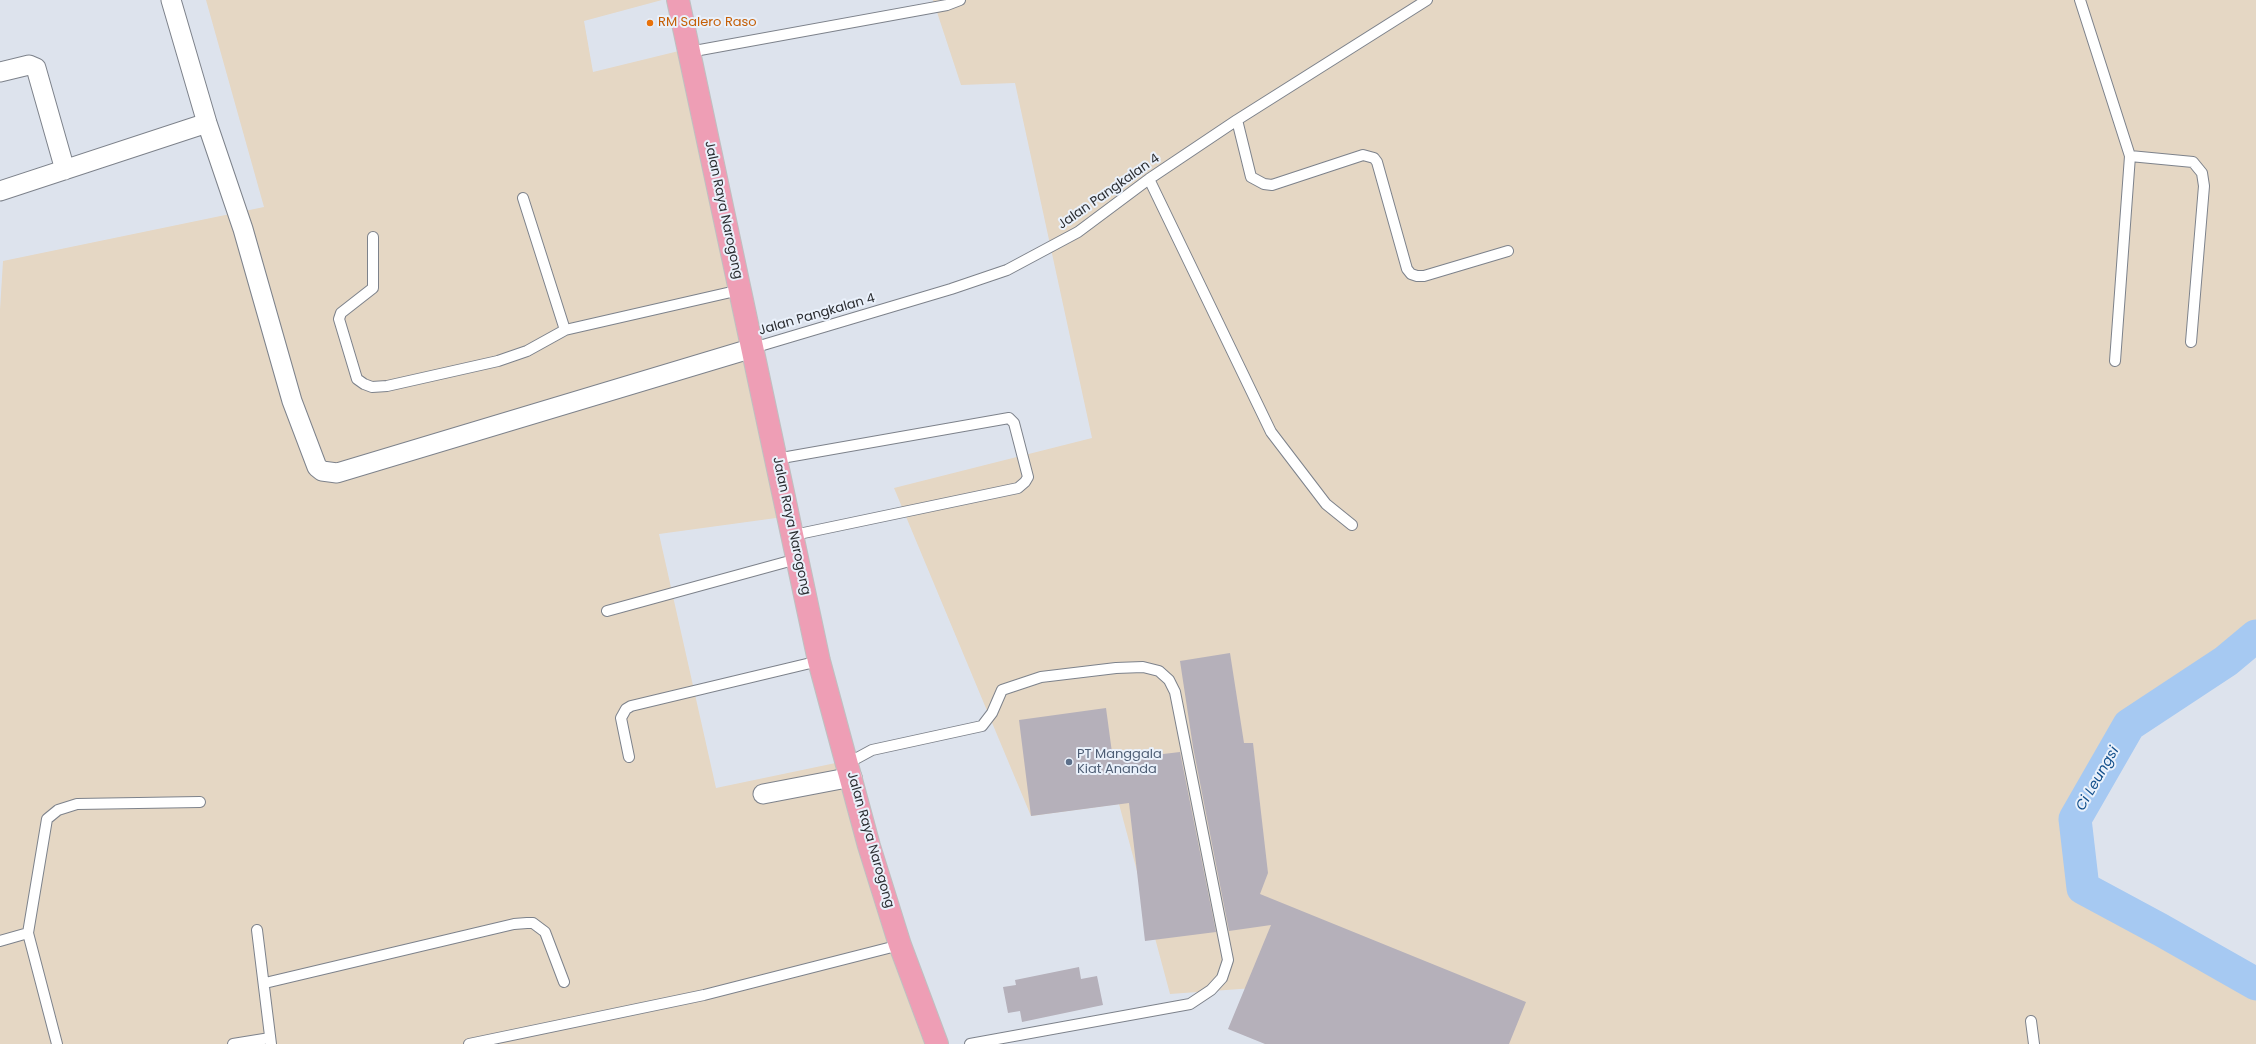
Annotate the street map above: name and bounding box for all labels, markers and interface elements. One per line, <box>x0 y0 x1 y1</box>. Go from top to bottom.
place label: RM Salero Raso <box>658 15 757 31</box>
marker: RM Salero Raso <box>645 18 655 28</box>
street label: Jalan Raya Narogong <box>701 139 745 281</box>
street label: Jalan Pangkalan 4 <box>1055 151 1163 233</box>
street label: Jalan Pangkalan 4 <box>757 291 877 339</box>
street label: Jalan Raya Narogong <box>769 455 813 597</box>
water label: Ci Leungsi <box>2073 744 2123 814</box>
place label: PT Manggala Kiat Ananda <box>1077 747 1162 778</box>
marker: PT Manggala Kiat Ananda <box>1064 757 1074 767</box>
street label: Jalan Raya Narogong <box>843 770 897 910</box>

